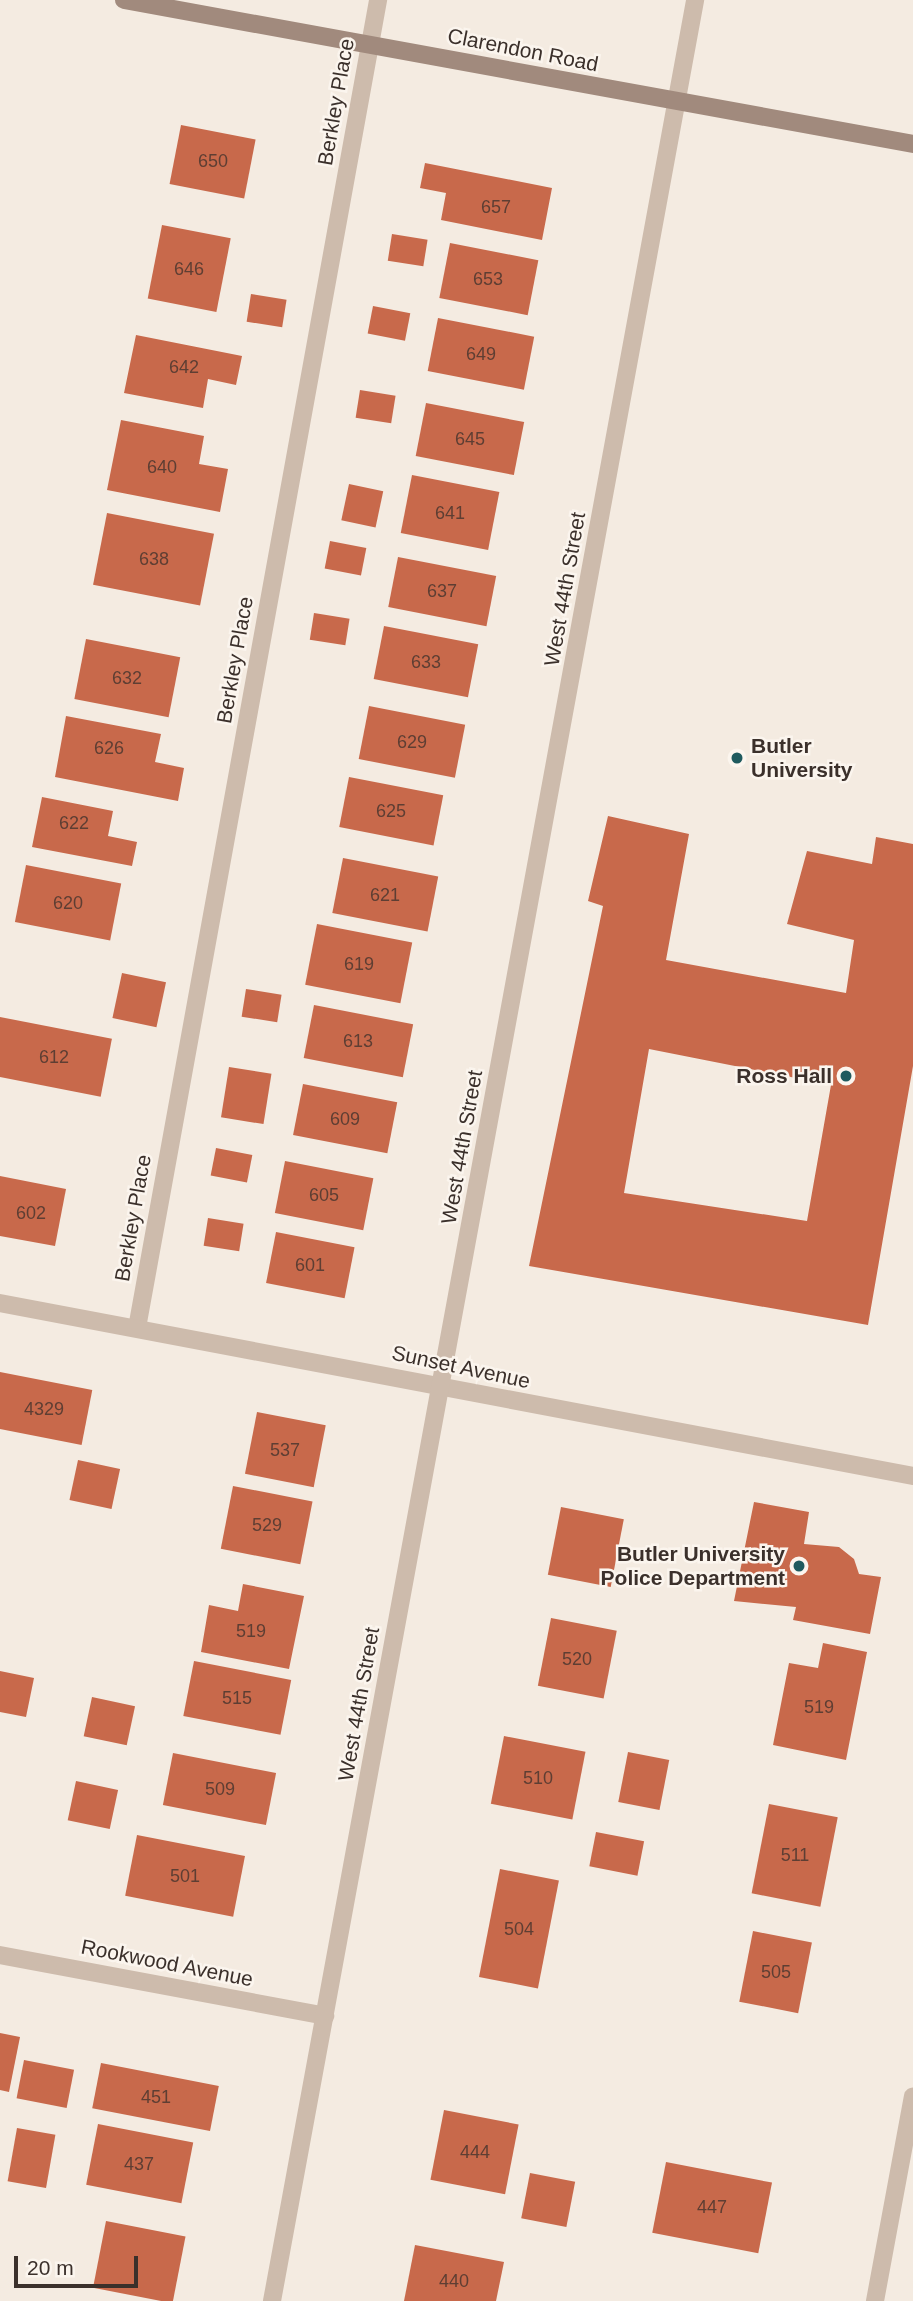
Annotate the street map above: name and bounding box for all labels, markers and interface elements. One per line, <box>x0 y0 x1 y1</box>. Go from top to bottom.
street label: Clarendon Road <box>446 23 600 77</box>
street label: Berkley Place <box>312 37 360 167</box>
house number: 650 <box>198 150 228 172</box>
house number: 657 <box>481 196 511 218</box>
house number: 646 <box>174 258 204 280</box>
house number: 653 <box>473 268 503 290</box>
house number: 649 <box>466 343 496 365</box>
house number: 642 <box>169 356 199 378</box>
house number: 645 <box>455 428 485 450</box>
house number: 640 <box>147 456 177 478</box>
house number: 641 <box>435 502 465 524</box>
street label: West 44th Street <box>539 510 591 668</box>
house number: 638 <box>139 548 169 570</box>
house number: 637 <box>427 580 457 602</box>
street label: Berkley Place <box>211 595 259 725</box>
house number: 633 <box>411 651 441 673</box>
house number: 632 <box>112 667 142 689</box>
house number: 629 <box>397 731 427 753</box>
place label: Butler University <box>751 733 853 783</box>
house number: 626 <box>94 737 124 759</box>
marker: Butler University <box>729 750 745 766</box>
house number: 625 <box>376 800 406 822</box>
house number: 622 <box>59 812 89 834</box>
house number: 621 <box>370 884 400 906</box>
house number: 620 <box>53 892 83 914</box>
house number: 619 <box>344 953 374 975</box>
house number: 613 <box>343 1030 373 1052</box>
house number: 612 <box>39 1046 69 1068</box>
place label: Ross Hall <box>736 1063 832 1089</box>
street label: West 44th Street <box>436 1068 488 1226</box>
marker: Ross Hall <box>838 1068 854 1084</box>
house number: 609 <box>330 1108 360 1130</box>
street label: Berkley Place <box>109 1153 157 1283</box>
house number: 605 <box>309 1184 339 1206</box>
house number: 602 <box>16 1202 46 1224</box>
house number: 601 <box>295 1254 325 1276</box>
street label: Sunset Avenue <box>389 1340 533 1394</box>
house number: 4329 <box>24 1398 64 1420</box>
house number: 537 <box>270 1439 300 1461</box>
house number: 529 <box>252 1514 282 1536</box>
place label: Butler University Police Department <box>601 1541 785 1591</box>
marker: Butler University Police Department <box>791 1558 807 1574</box>
house number: 519 <box>236 1620 266 1642</box>
street label: West 44th Street <box>333 1625 385 1783</box>
house number: 520 <box>562 1648 592 1670</box>
house number: 515 <box>222 1687 252 1709</box>
house number: 519 <box>804 1696 834 1718</box>
house number: 510 <box>523 1767 553 1789</box>
house number: 509 <box>205 1778 235 1800</box>
house number: 511 <box>781 1844 809 1866</box>
house number: 501 <box>170 1865 200 1887</box>
house number: 504 <box>504 1918 534 1940</box>
street label: Rookwood Avenue <box>78 1934 256 1992</box>
house number: 505 <box>761 1961 791 1983</box>
house number: 451 <box>141 2086 171 2108</box>
house number: 444 <box>460 2141 490 2163</box>
house number: 437 <box>124 2153 154 2175</box>
house number: 447 <box>697 2196 727 2218</box>
scale bar <box>18 2242 142 2286</box>
text: 20 m <box>27 2256 74 2279</box>
house number: 440 <box>439 2270 469 2292</box>

